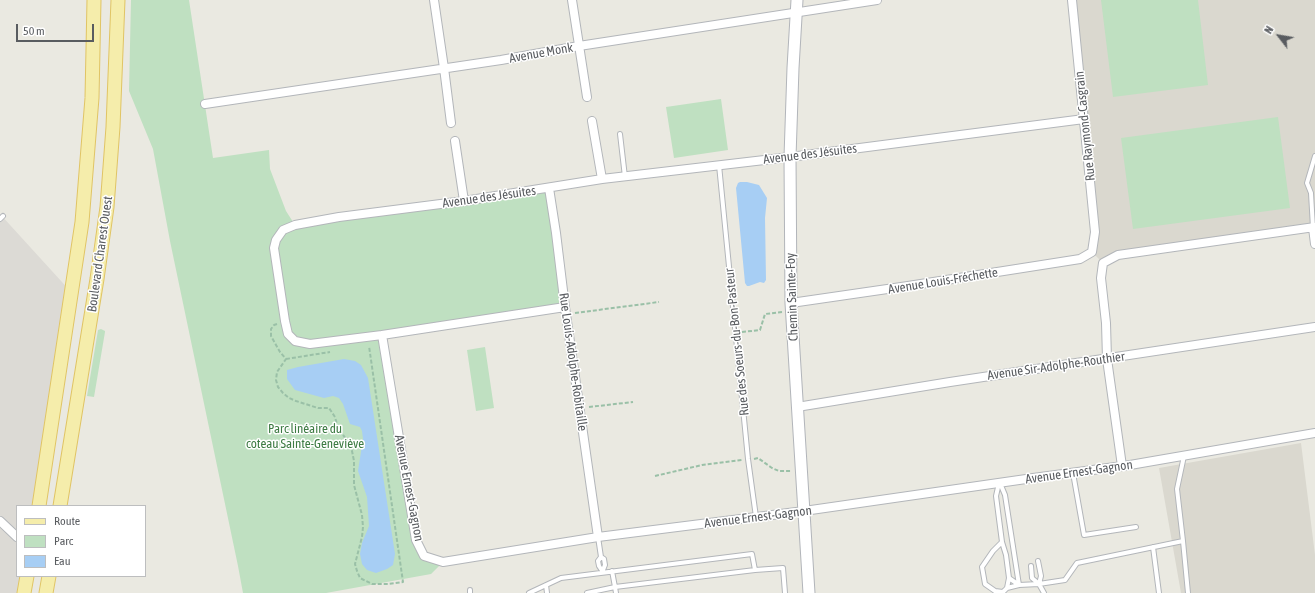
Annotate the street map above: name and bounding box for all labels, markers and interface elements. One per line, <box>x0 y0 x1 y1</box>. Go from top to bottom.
scale bar <box>18 16 96 42</box>
north arrow <box>1259 16 1299 56</box>
text: 50 m <box>23 24 45 38</box>
text: N <box>1262 24 1276 36</box>
street label: Avenue Monk <box>508 40 574 66</box>
street label: Rue Raymond-Casgrain <box>1071 70 1099 182</box>
street label: Avenue des Jésuites <box>762 141 858 167</box>
street label: Avenue des Jésuites <box>441 183 537 211</box>
street label: Boulevard Charest Ouest <box>84 195 116 313</box>
street label: Chemin Sainte-Foy <box>783 253 801 341</box>
street label: Avenue Louis-Fréchette <box>887 265 999 297</box>
street label: Rue des Soeurs-du-Bon-Pasteur <box>721 267 753 417</box>
street label: Rue Louis-Adolphe-Robitaille <box>556 292 590 432</box>
street label: Avenue Sir-Adolphe-Routhier <box>986 349 1126 383</box>
park label: Parc linéaire du coteau Sainte-Geneviève <box>246 421 364 452</box>
street label: Avenue Ernest-Gagnon <box>391 433 427 543</box>
street label: Avenue Ernest-Gagnon <box>1024 457 1134 487</box>
street label: Avenue Ernest-Gagnon <box>703 503 813 531</box>
legend <box>16 505 146 577</box>
text: Route <box>54 514 80 528</box>
text: Parc <box>54 534 73 548</box>
text: Eau <box>54 554 71 568</box>

